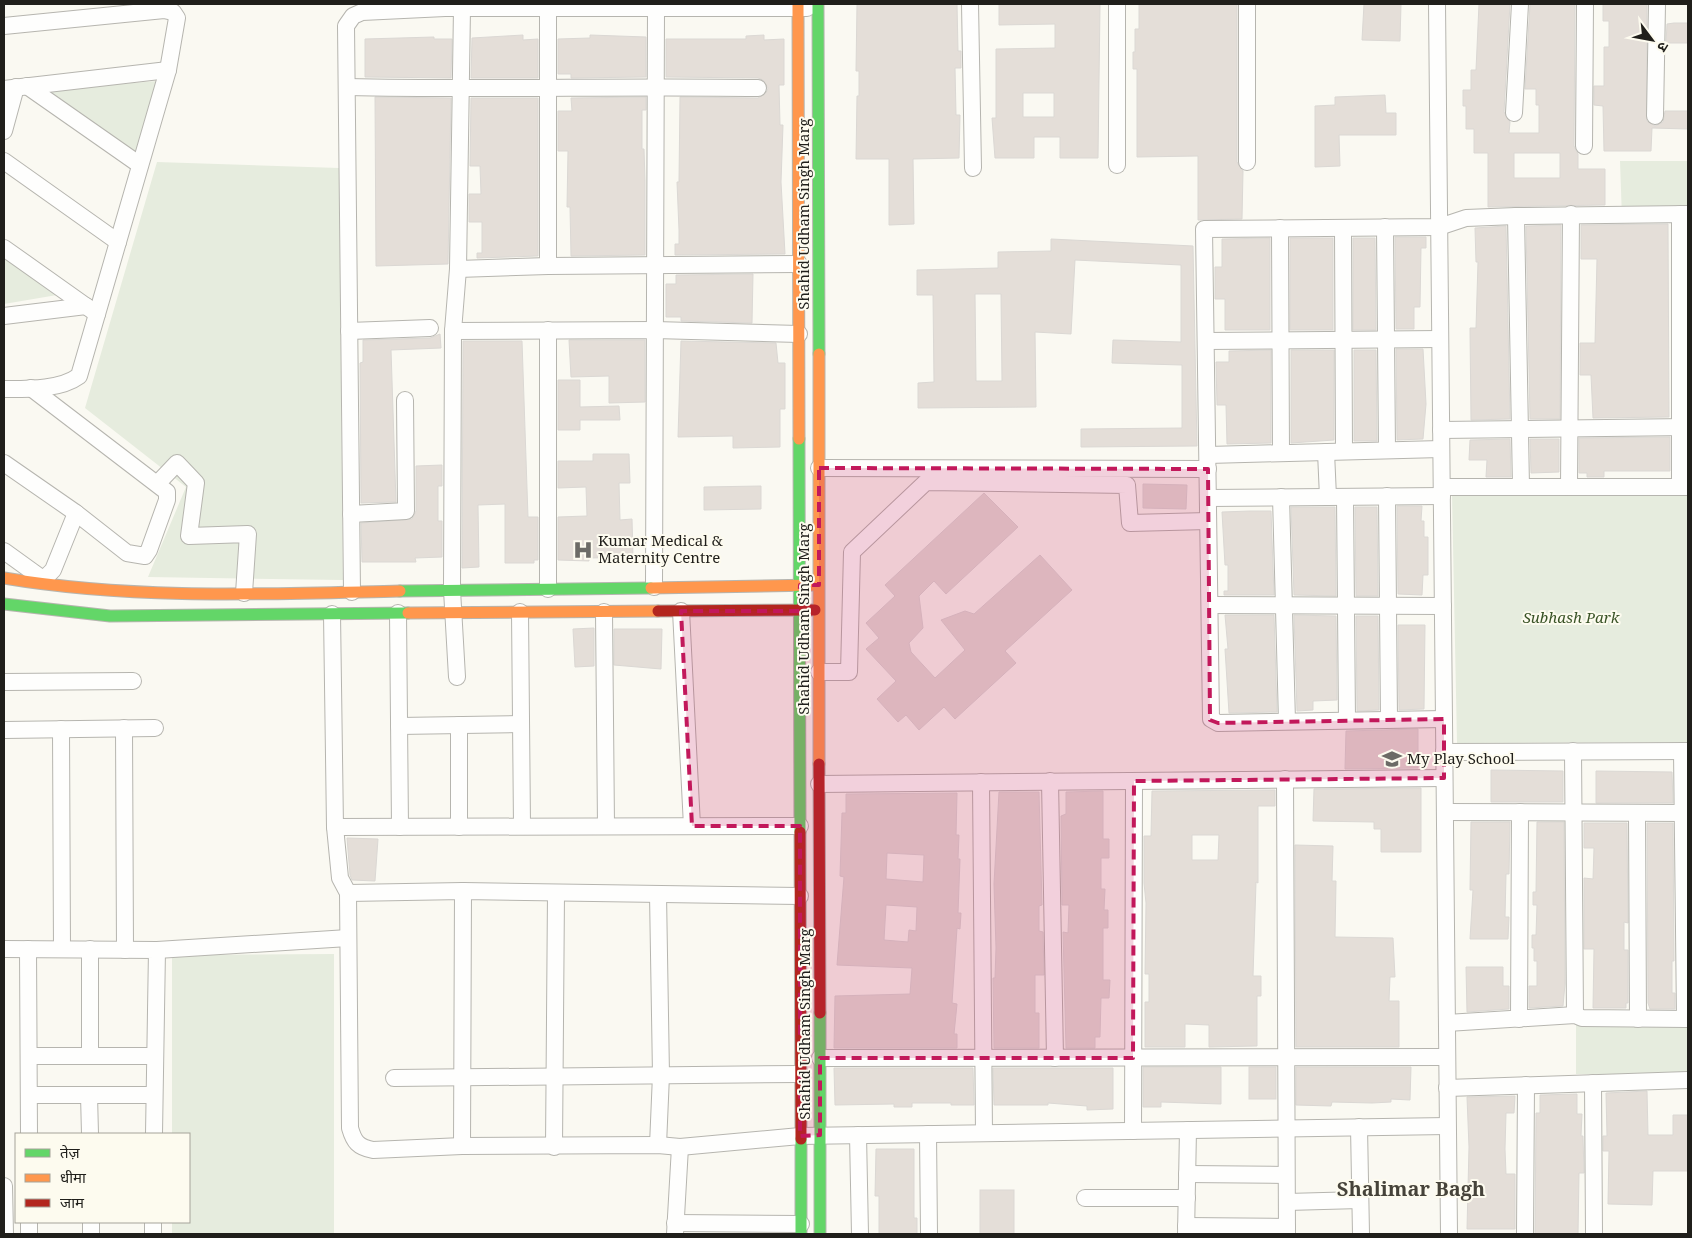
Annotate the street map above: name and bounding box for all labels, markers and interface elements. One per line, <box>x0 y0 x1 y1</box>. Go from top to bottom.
north arrow <box>1627 15 1677 65</box>
text: उ <box>1653 39 1674 56</box>
street label: Shahid Udham Singh Marg <box>793 118 813 310</box>
street label: Shahid Udham Singh Marg <box>793 523 813 715</box>
place label: Kumar Medical & Maternity Centre <box>598 530 723 567</box>
hospital icon: Kumar Medical & Maternity Centre <box>572 539 594 561</box>
park label: Subhash Park <box>1523 607 1620 627</box>
school or university icon: My Play School <box>1381 748 1403 770</box>
place label: My Play School <box>1407 748 1515 768</box>
street label: Shahid Udham Singh Marg <box>794 928 814 1120</box>
legend <box>15 1133 190 1223</box>
text: तेज़ <box>60 1142 81 1162</box>
text: धीमा <box>60 1167 87 1187</box>
district label: Shalimar Bagh <box>1337 1175 1485 1202</box>
text: जाम <box>60 1192 85 1212</box>

